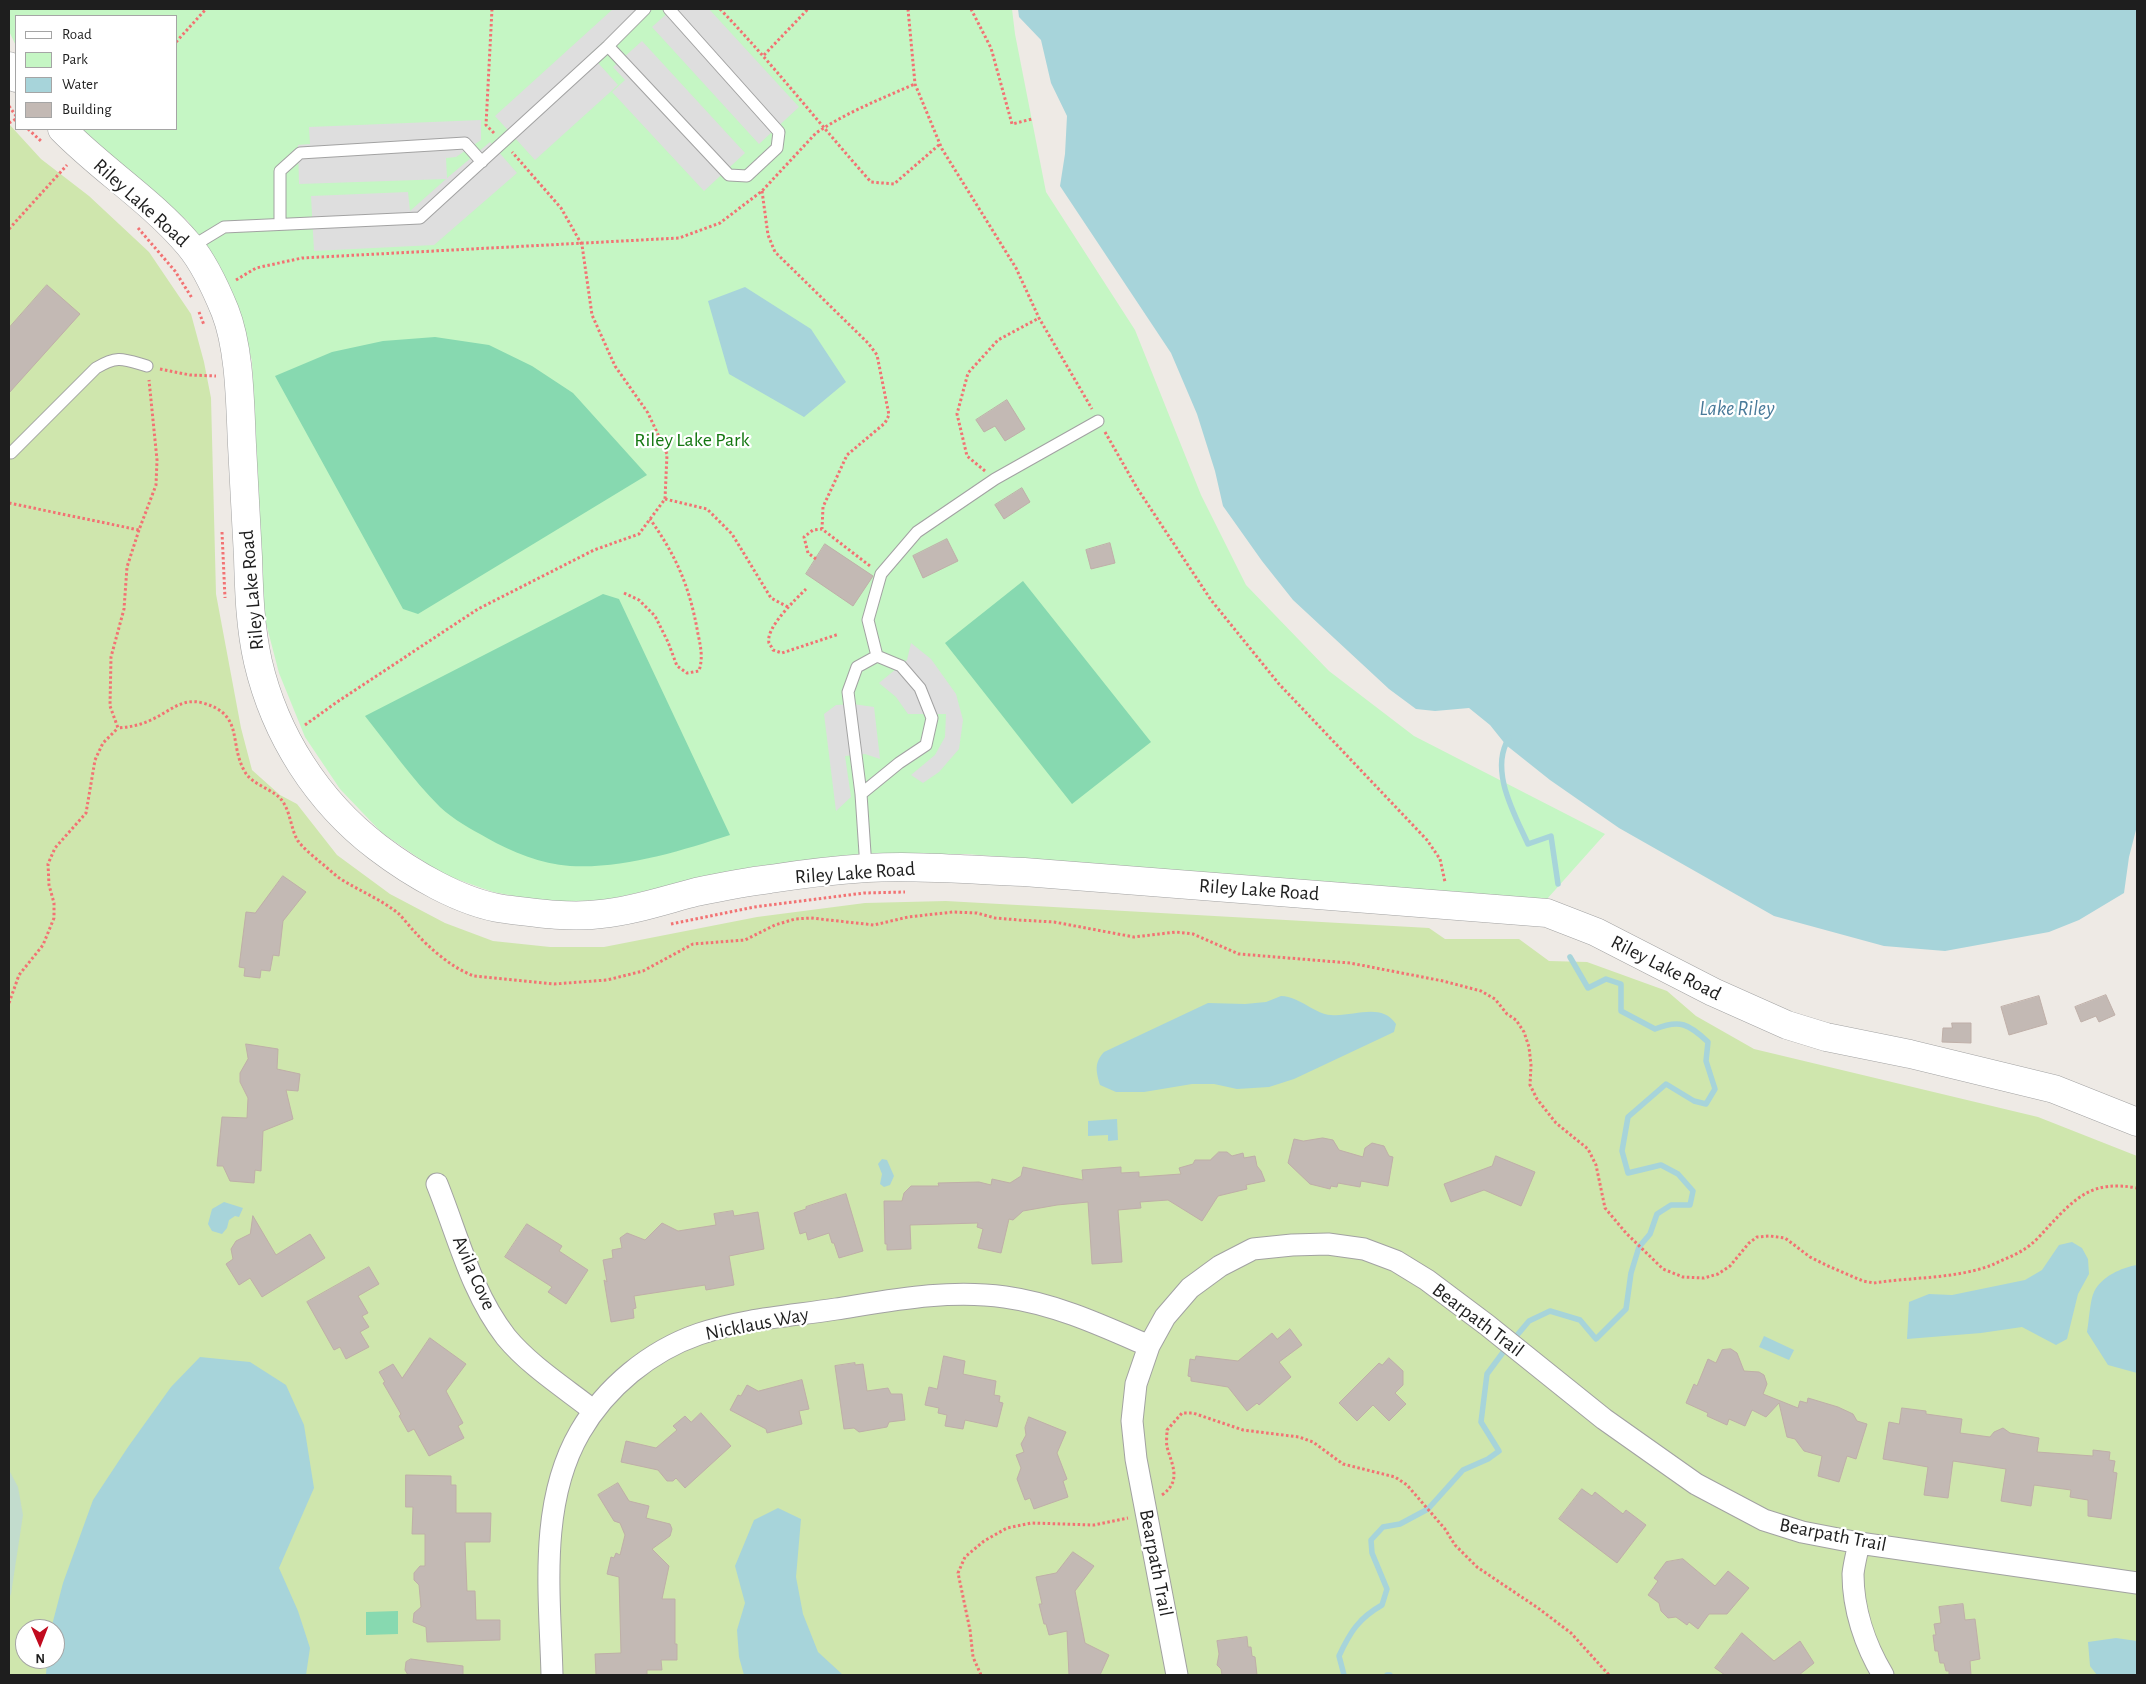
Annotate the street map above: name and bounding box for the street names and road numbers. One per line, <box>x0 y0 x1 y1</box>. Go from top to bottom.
street label: Riley Lake Road <box>88 154 194 252</box>
street label: Riley Lake Road <box>235 529 269 651</box>
street label: Riley Lake Road <box>794 857 916 889</box>
street label: Riley Lake Road <box>1198 874 1320 906</box>
street label: Riley Lake Road <box>1607 930 1725 1006</box>
street label: Avila Cove <box>447 1232 501 1314</box>
street label: Bearpath Trail <box>1427 1278 1529 1362</box>
street label: Nicklaus Way <box>703 1302 811 1346</box>
street label: Bearpath Trail <box>1134 1507 1178 1619</box>
street label: Bearpath Trail <box>1777 1513 1889 1557</box>

